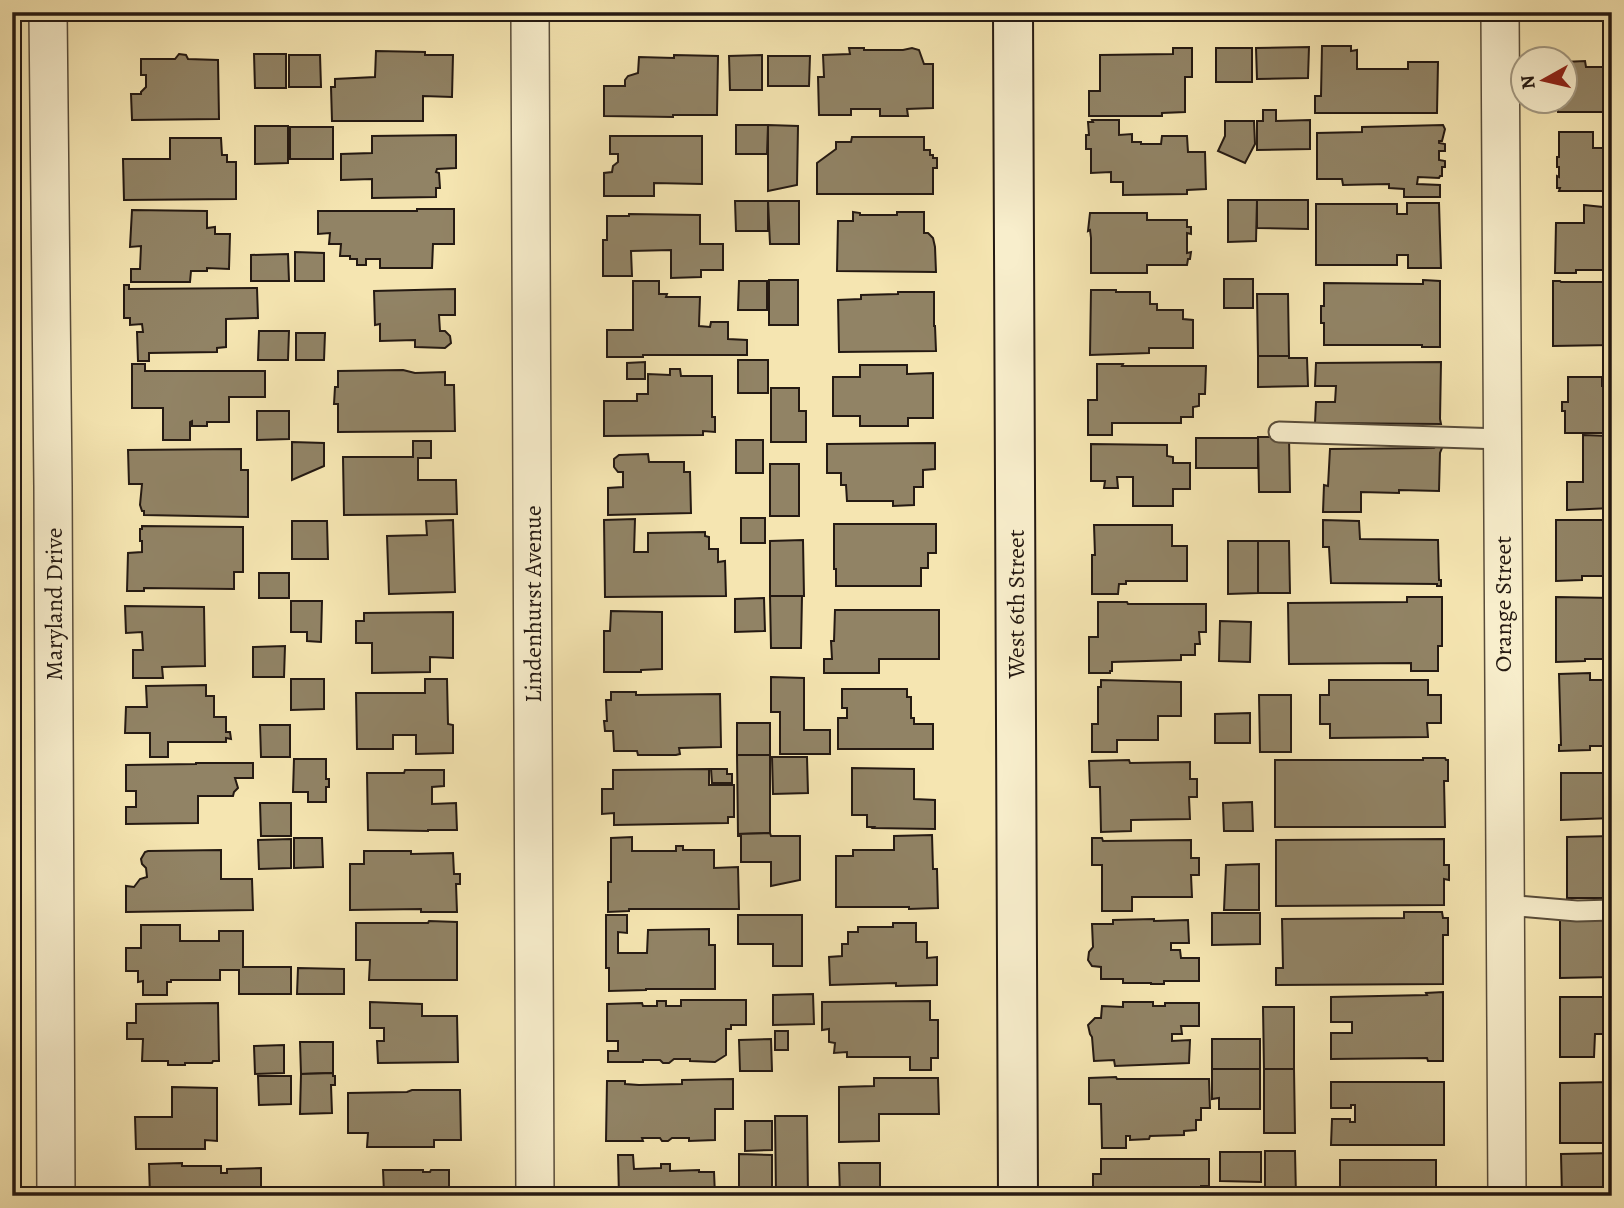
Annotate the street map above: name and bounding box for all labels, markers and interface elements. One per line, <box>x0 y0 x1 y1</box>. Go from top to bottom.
north arrow <box>1508 46 1578 116</box>
text: N <box>1514 73 1542 91</box>
street label: Lindenhurst Avenue <box>517 505 549 703</box>
street label: Maryland Drive <box>38 527 70 681</box>
street label: West 6th Street <box>1000 529 1032 680</box>
street label: Orange Street <box>1487 536 1519 672</box>

